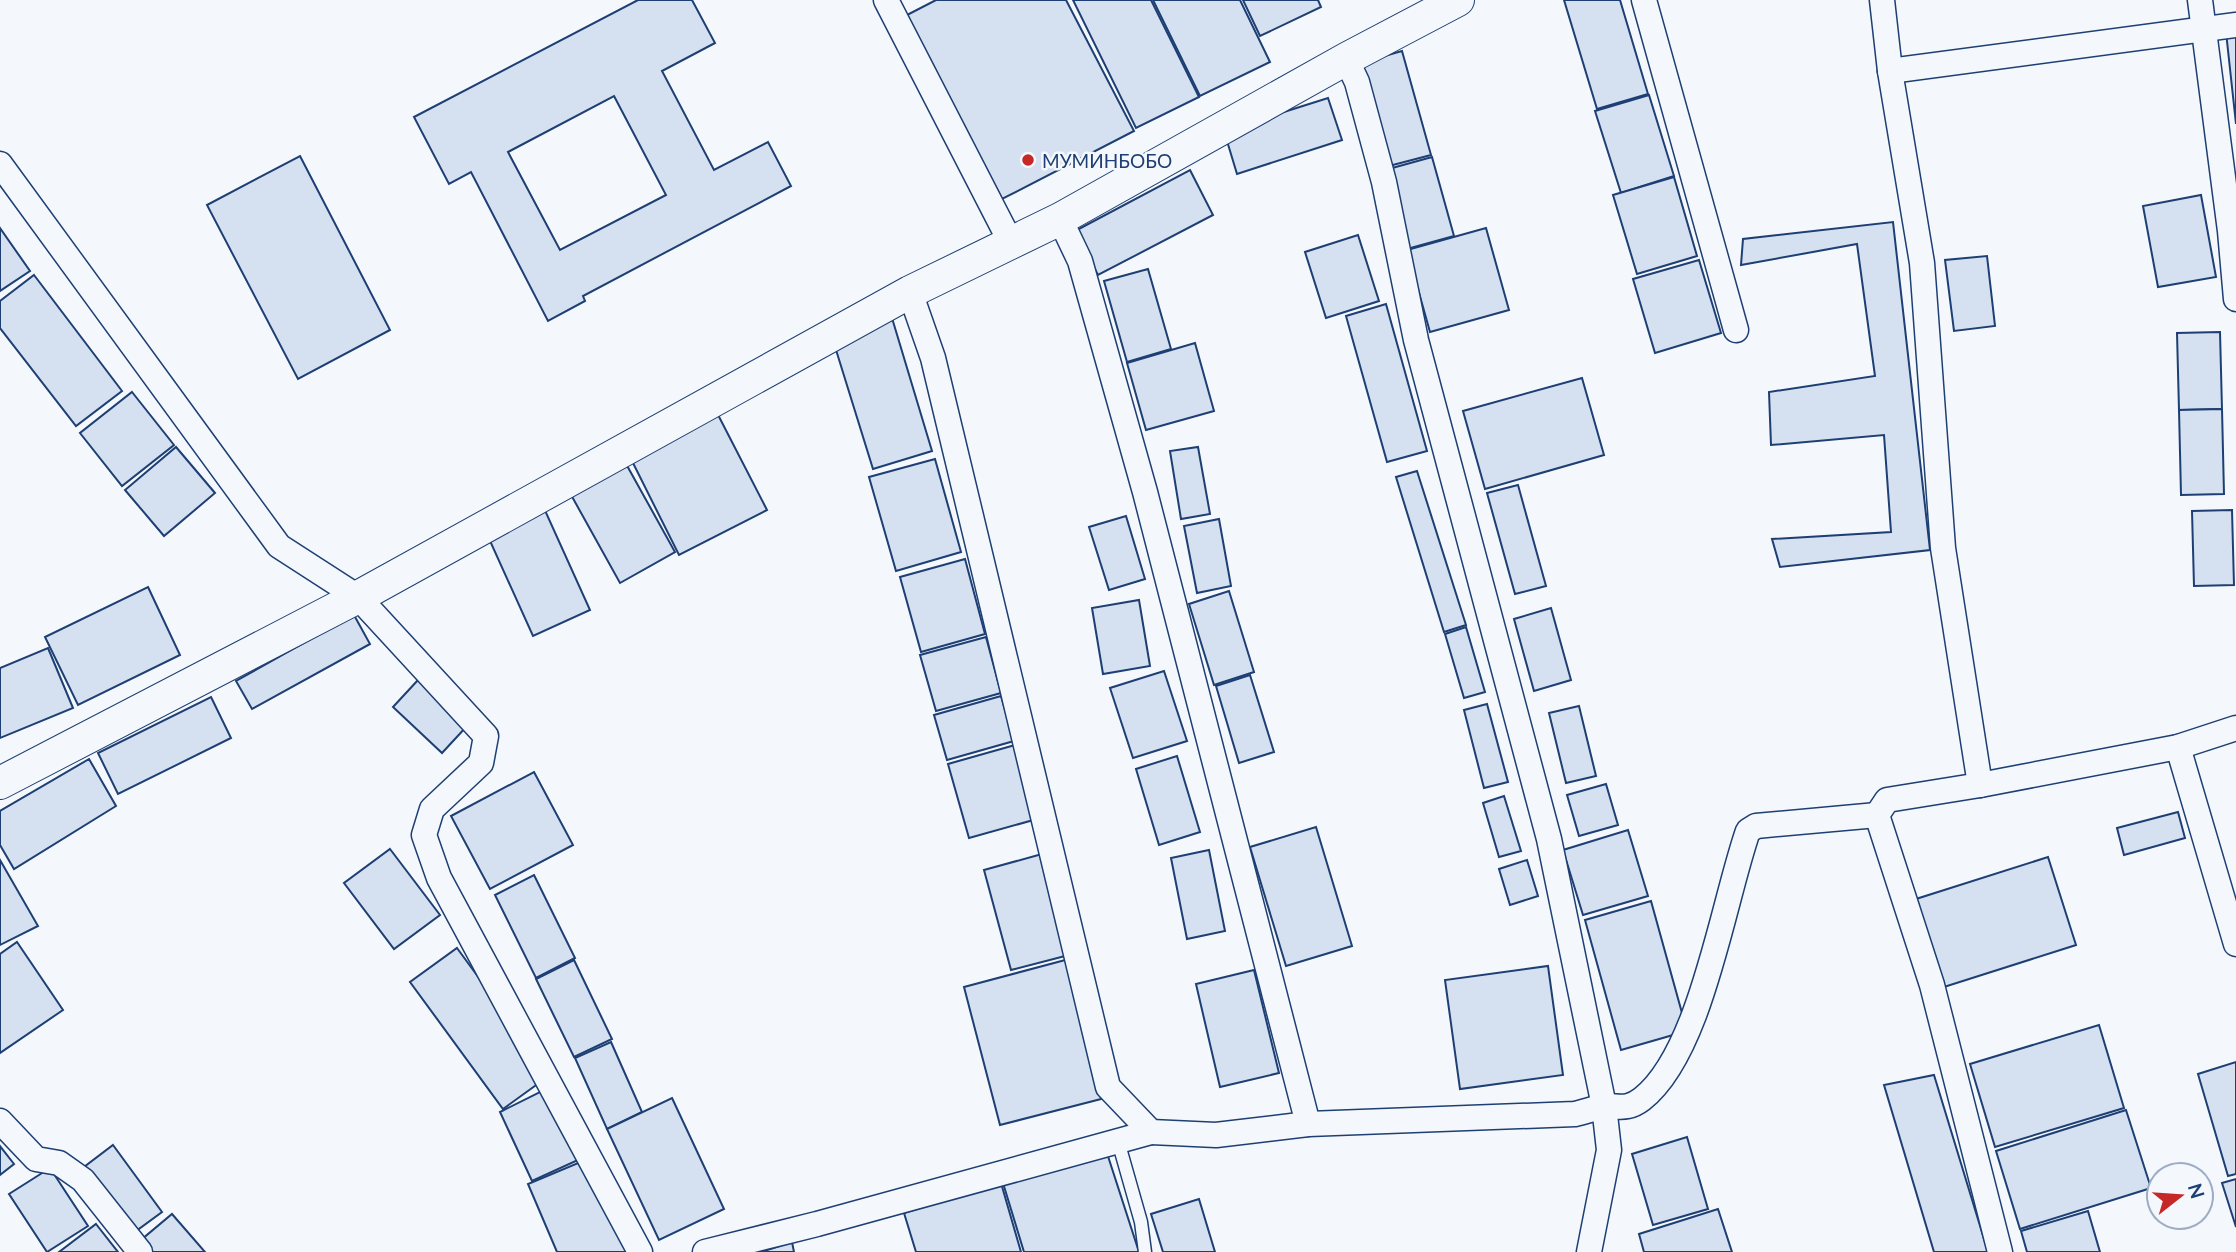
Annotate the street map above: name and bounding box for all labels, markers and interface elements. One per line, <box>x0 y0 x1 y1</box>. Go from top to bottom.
place label: МУМИНБОБО <box>1042 149 1172 172</box>
marker: МУМИНБОБО <box>1020 152 1036 168</box>
north arrow <box>2145 1161 2215 1231</box>
text: N <box>2184 1181 2210 1201</box>

